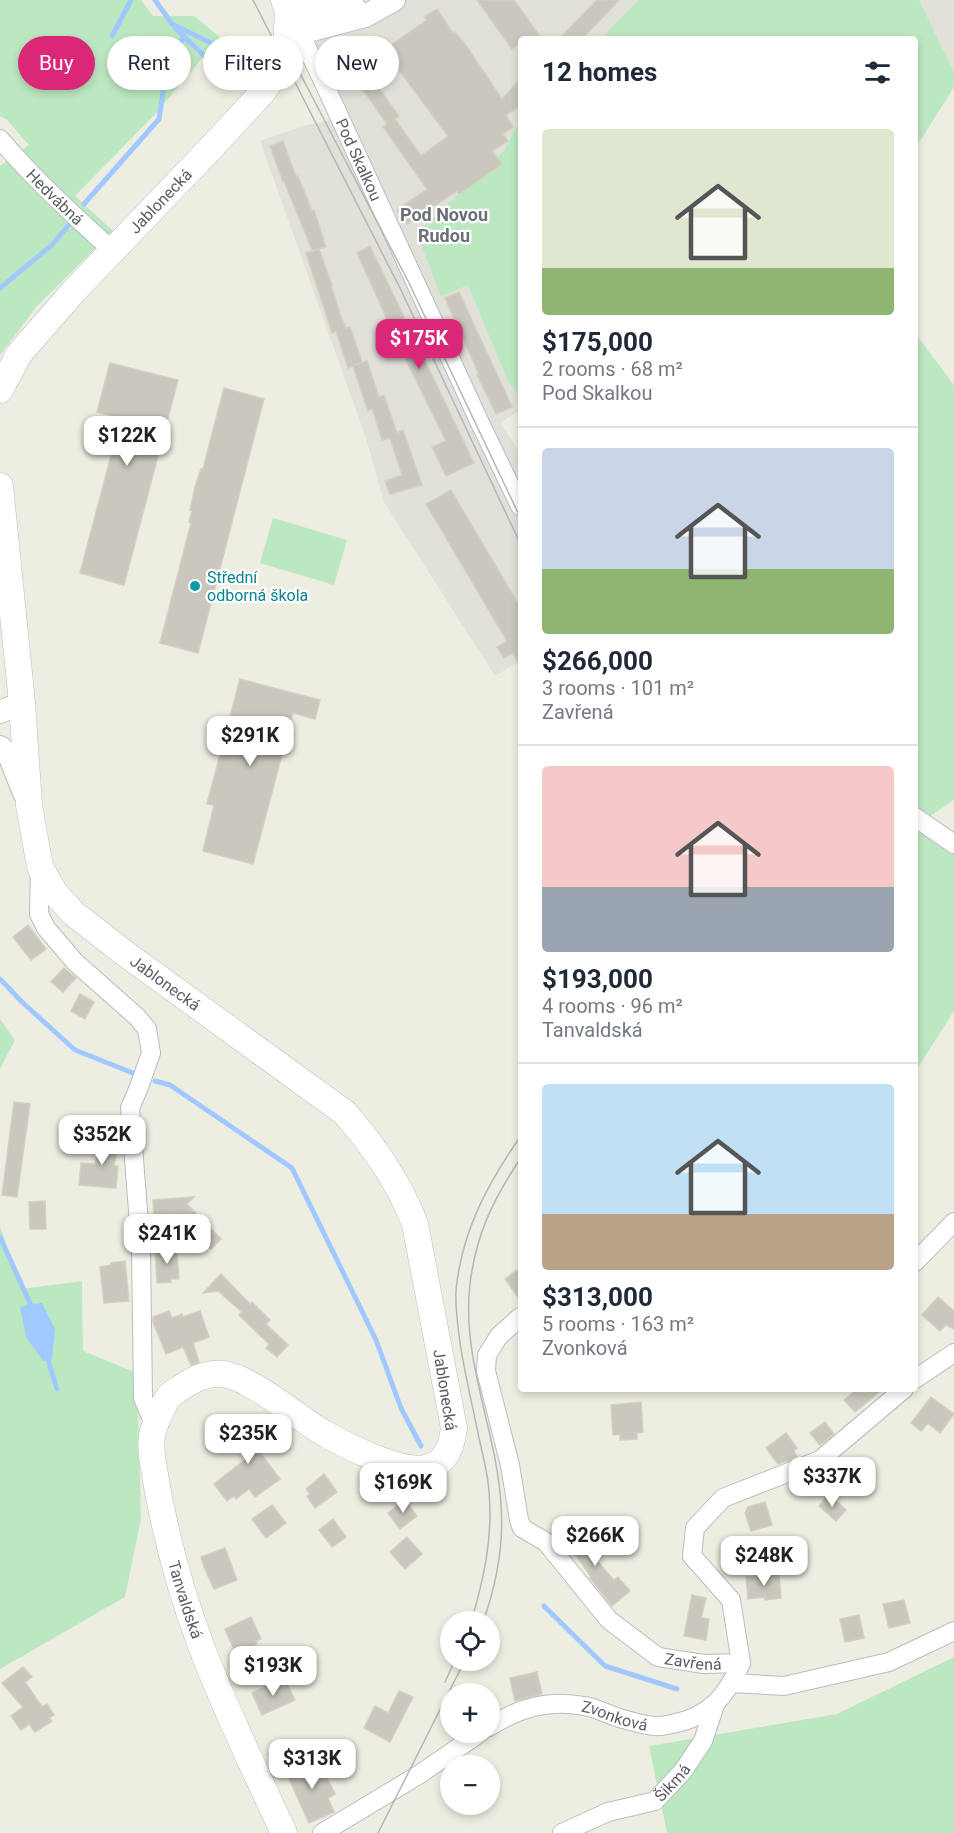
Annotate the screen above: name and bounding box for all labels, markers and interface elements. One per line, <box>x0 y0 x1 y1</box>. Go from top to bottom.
chip: Buy <box>18 36 95 90</box>
chip: Rent <box>107 36 191 90</box>
chip: Filters <box>203 36 303 90</box>
chip: New <box>315 36 399 90</box>
icon: filters <box>861 56 894 89</box>
text: 12 homes <box>542 57 657 87</box>
street label: Pod Skalkou <box>332 115 386 204</box>
street label: Hedvábná <box>23 165 87 229</box>
street label: Jablonecká <box>125 165 195 237</box>
icon: home <box>664 168 772 276</box>
district label: Pod Novou Rudou <box>400 204 488 246</box>
pin: $175K <box>377 319 461 370</box>
text: $175K <box>390 326 448 350</box>
text: $175,000 <box>542 327 653 357</box>
text: 2 rooms · 68 m² <box>542 357 683 381</box>
text: Pod Skalkou <box>542 381 652 405</box>
pin: $122K <box>85 416 169 467</box>
text: $122K <box>98 423 156 447</box>
icon: home <box>664 487 772 595</box>
place label: Střední odborná škola <box>207 568 308 605</box>
marker: Střední odborná škola <box>188 579 202 593</box>
text: $266,000 <box>542 646 653 676</box>
text: 3 rooms · 101 m² <box>542 676 694 700</box>
text: Zavřená <box>542 700 614 724</box>
pin: $291K <box>208 716 292 767</box>
text: $291K <box>221 723 279 747</box>
icon: home <box>664 805 772 913</box>
street label: Jablonecká <box>127 951 204 1015</box>
text: $193,000 <box>542 964 653 994</box>
text: 4 rooms · 96 m² <box>542 994 683 1018</box>
text: Tanvaldská <box>542 1018 643 1042</box>
pin: $352K <box>60 1115 144 1166</box>
text: $352K <box>73 1122 131 1146</box>
icon: home <box>664 1123 772 1231</box>
pin: $241K <box>125 1214 209 1265</box>
text: $241K <box>138 1221 196 1245</box>
text: $313,000 <box>542 1282 653 1312</box>
text: 5 rooms · 163 m² <box>542 1312 694 1336</box>
text: Zvonková <box>542 1336 628 1360</box>
street label: Jablonecká <box>429 1348 461 1432</box>
pin: $235K <box>206 1414 290 1465</box>
text: $235K <box>219 1421 277 1445</box>
pin: $337K <box>790 1457 874 1508</box>
pin: $169K <box>361 1463 445 1514</box>
text: $337K <box>803 1464 861 1488</box>
text: $169K <box>374 1470 432 1494</box>
pin: $266K <box>553 1516 637 1567</box>
text: $266K <box>566 1523 624 1547</box>
pin: $248K <box>722 1536 806 1587</box>
text: $248K <box>735 1543 793 1567</box>
street label: Tanvaldská <box>165 1558 207 1641</box>
map controls <box>440 1611 500 1815</box>
button: locate <box>440 1611 500 1671</box>
pin: $193K <box>231 1646 315 1697</box>
street label: Zavřená <box>663 1649 722 1673</box>
text: $193K <box>244 1653 302 1677</box>
button: + <box>440 1683 500 1743</box>
street label: Zvonková <box>580 1696 649 1734</box>
pin: $313K <box>270 1739 354 1790</box>
text: $313K <box>283 1746 341 1770</box>
button: − <box>440 1755 500 1815</box>
street label: Šikmá <box>649 1761 694 1805</box>

